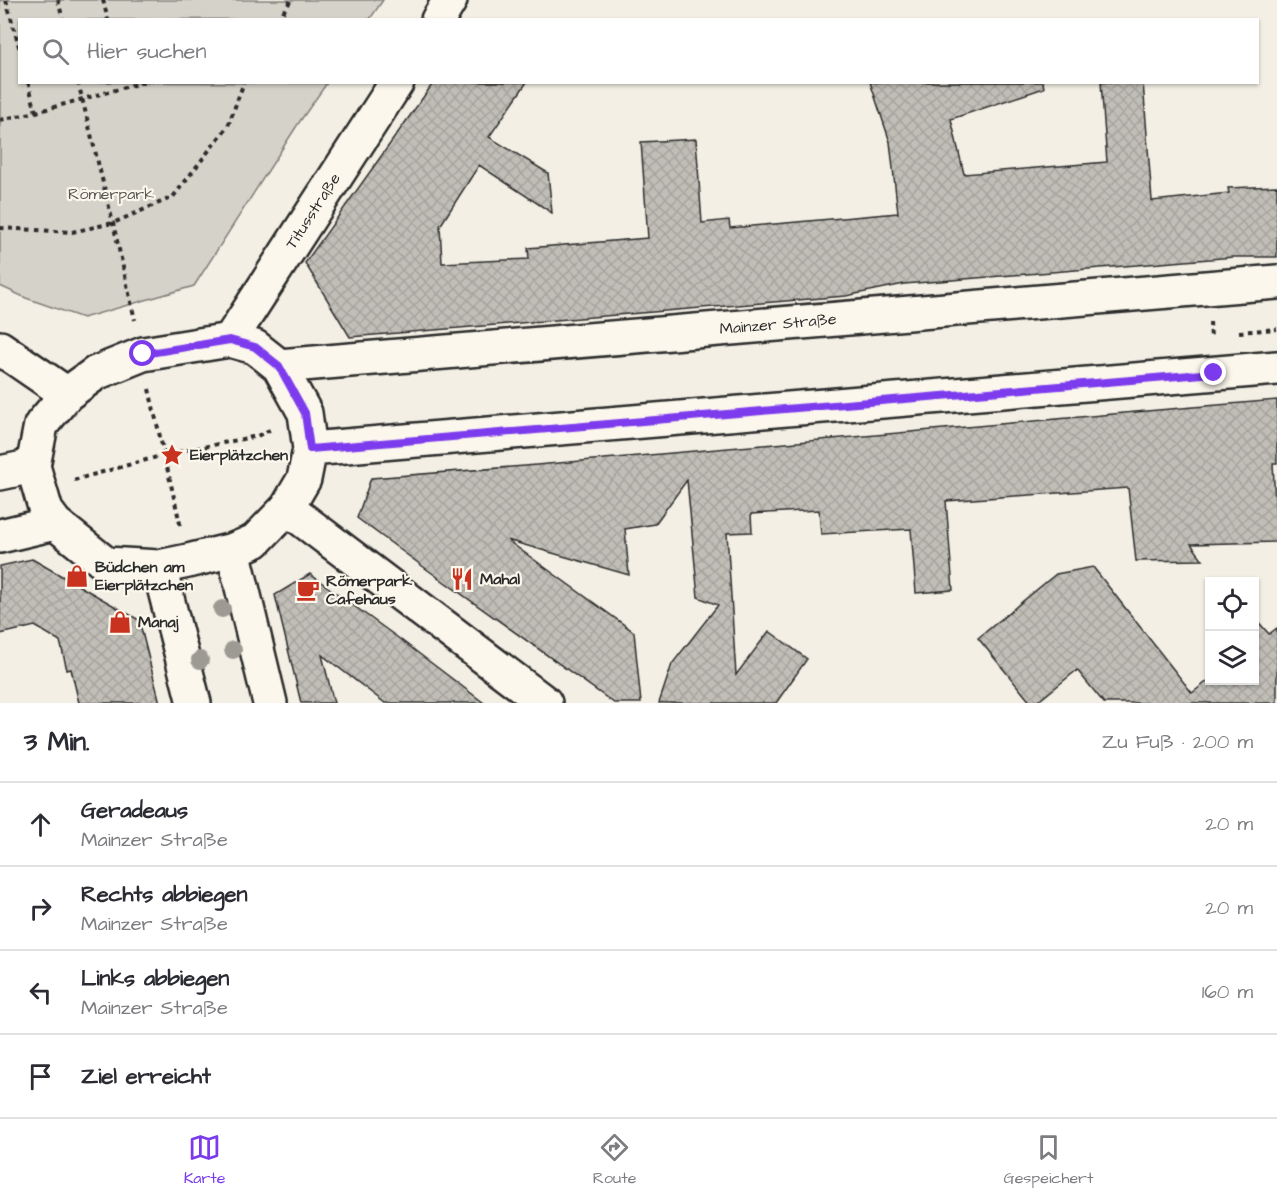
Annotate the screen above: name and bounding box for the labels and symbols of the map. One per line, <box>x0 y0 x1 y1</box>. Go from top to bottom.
street label: Titusstraße <box>280 168 346 253</box>
park label: Römerpark <box>68 183 154 205</box>
street label: Mainzer Straße <box>719 308 838 340</box>
route start <box>129 340 155 366</box>
route end <box>1200 359 1226 385</box>
place icon: Eierplätzchen <box>159 442 185 468</box>
place label: Eierplätzchen <box>190 444 288 466</box>
place label: Büdchen am Eierplätzchen <box>95 556 193 596</box>
shop icon: Büdchen am Eierplätzchen <box>64 563 90 589</box>
restaurant icon: Mahal <box>449 566 475 592</box>
place label: Mahal <box>480 568 520 590</box>
place label: Römerpark Cafehaus <box>326 570 412 610</box>
cafe icon: Römerpark Cafehaus <box>295 577 321 603</box>
shop icon: Manaj <box>107 609 133 635</box>
place label: Manaj <box>138 611 180 633</box>

